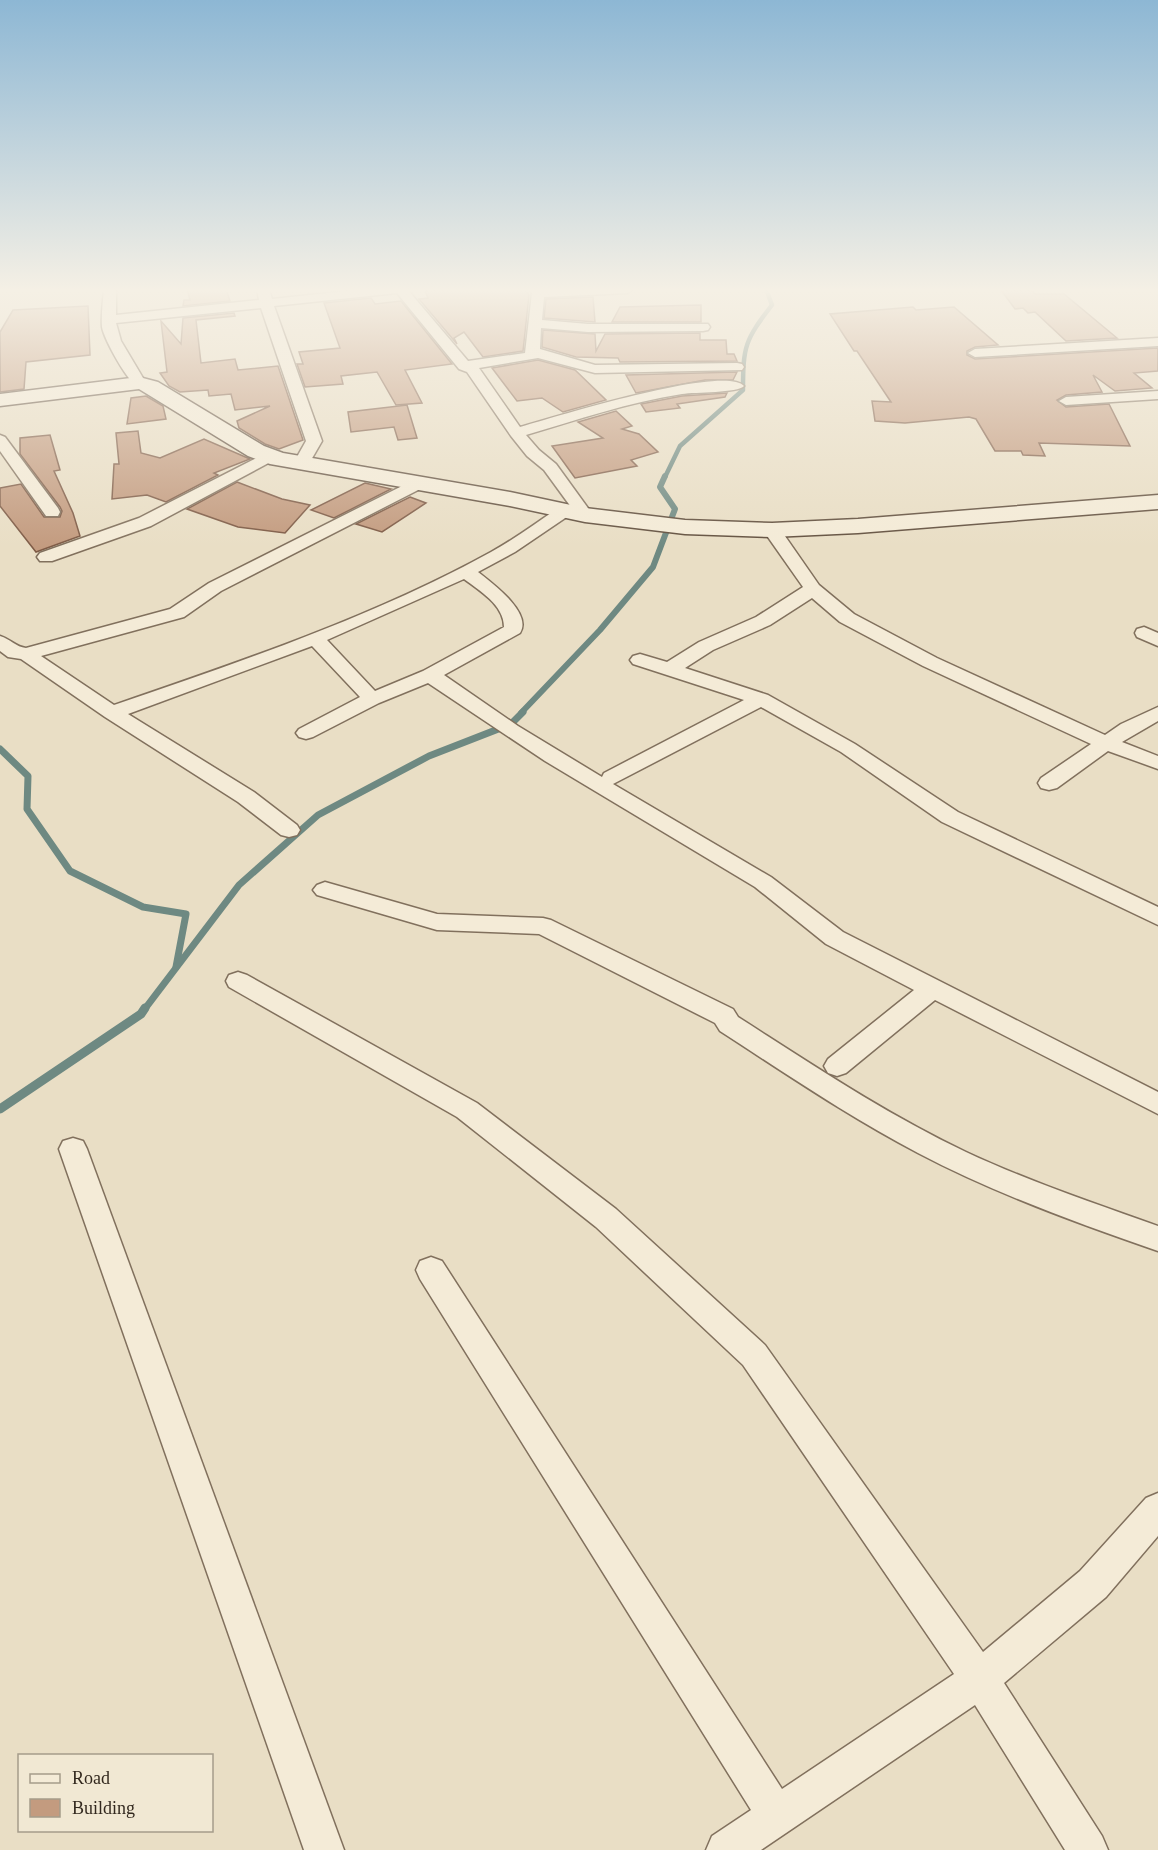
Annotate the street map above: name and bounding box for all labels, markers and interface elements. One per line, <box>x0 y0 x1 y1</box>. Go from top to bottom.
legend <box>18 1754 213 1832</box>
text: Road <box>72 1768 110 1788</box>
text: Building <box>72 1798 135 1818</box>

